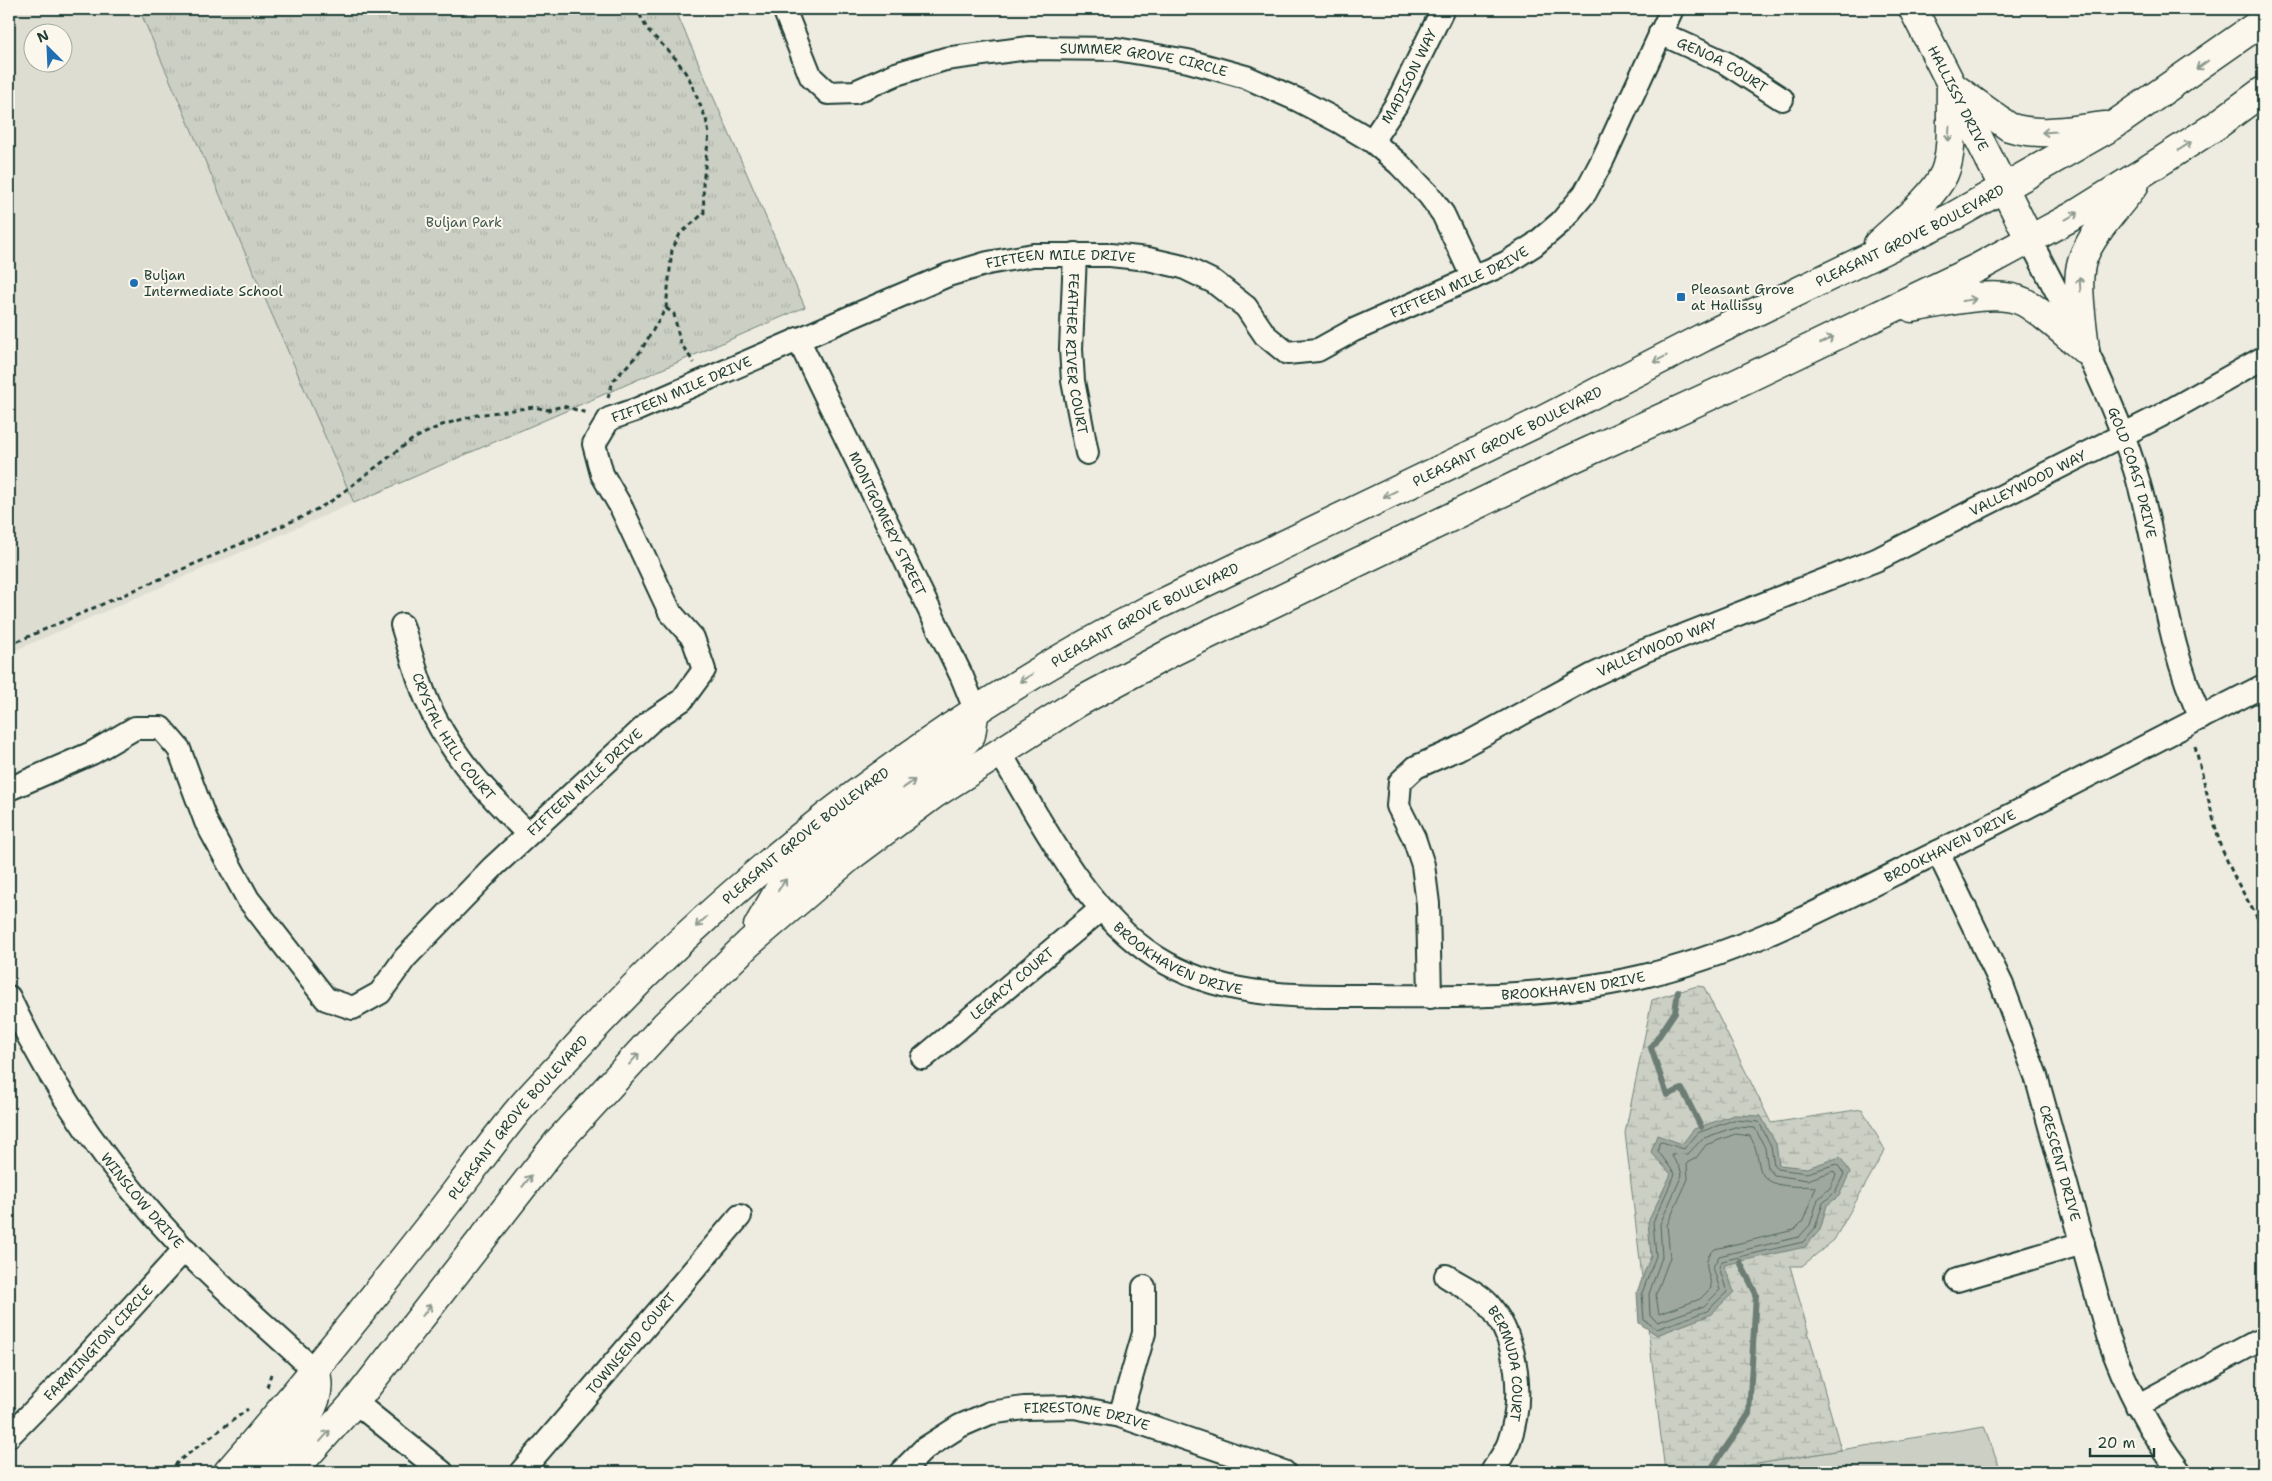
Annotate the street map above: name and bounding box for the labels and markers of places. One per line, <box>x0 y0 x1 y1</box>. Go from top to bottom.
place label: Buljan Intermediate School <box>144 266 283 300</box>
marker: Buljan Intermediate School <box>128 277 140 289</box>
place label: Pleasant Grove at Hallissy <box>1691 280 1795 314</box>
marker: Pleasant Grove at Hallissy <box>1675 291 1687 303</box>

